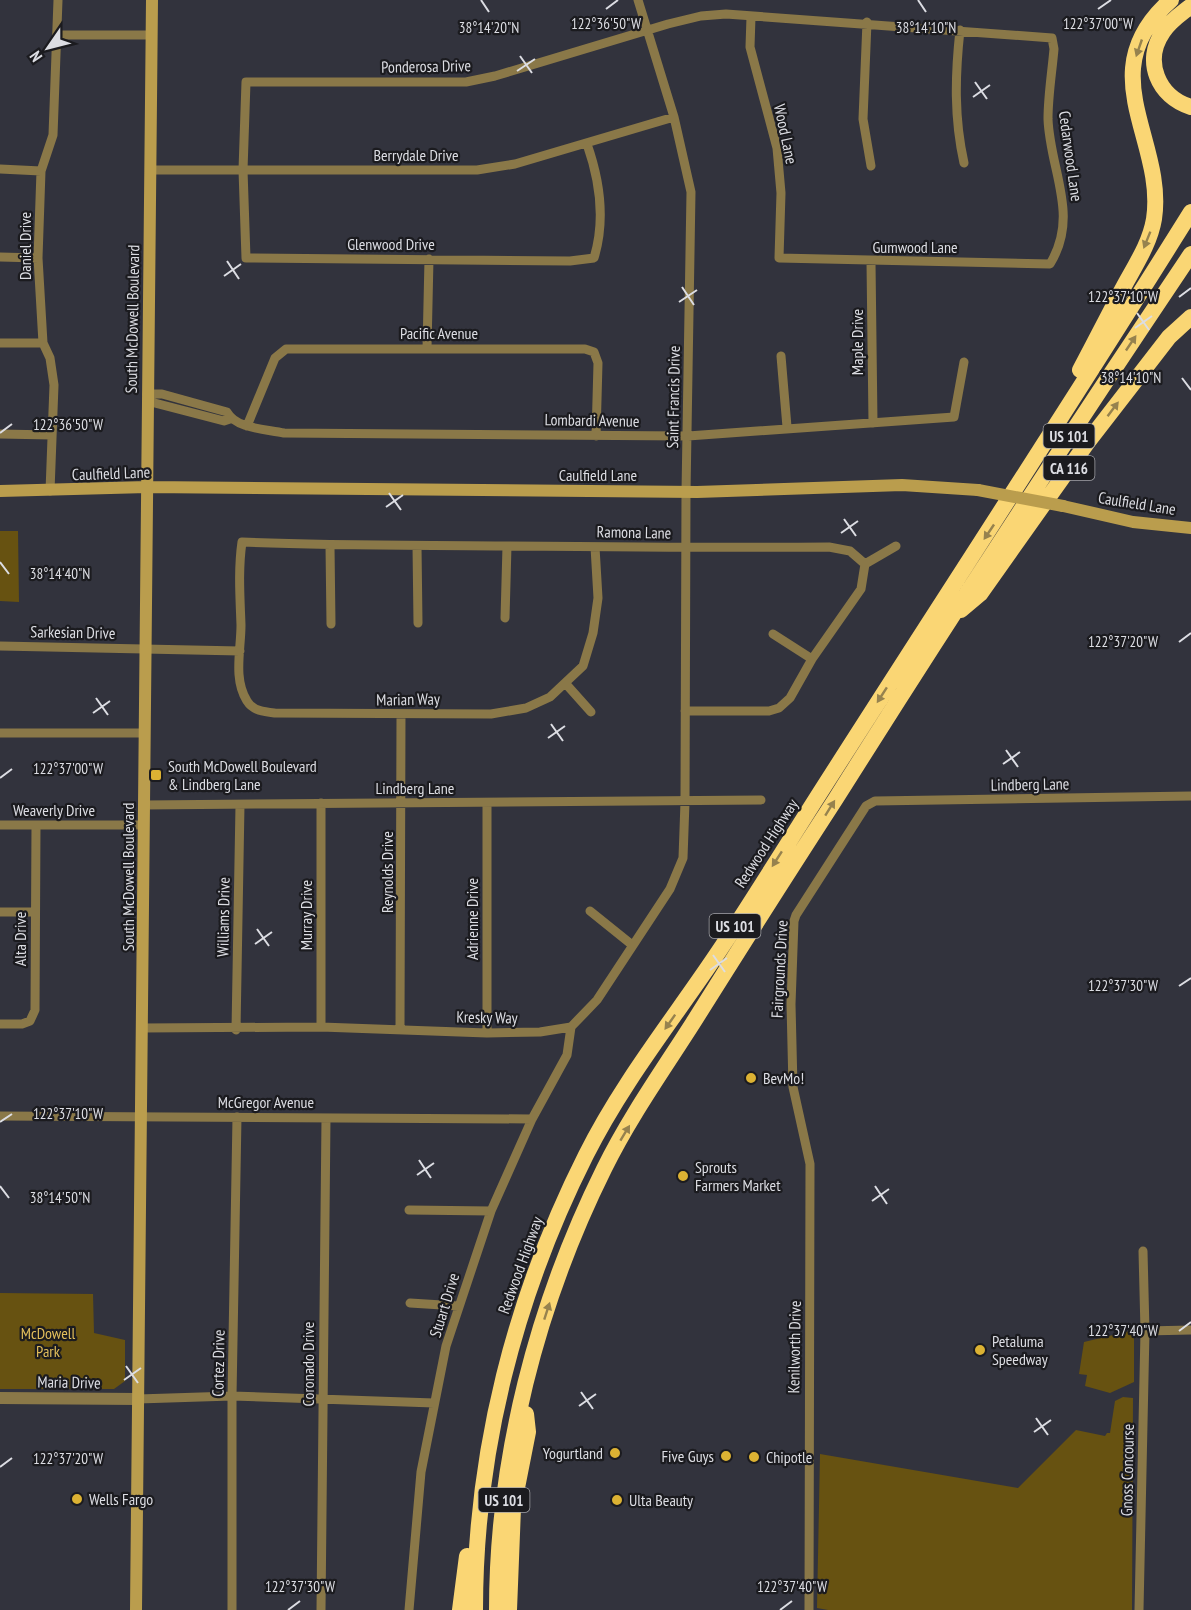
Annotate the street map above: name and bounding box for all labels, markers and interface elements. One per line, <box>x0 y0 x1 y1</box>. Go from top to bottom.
text: 122°36'50"W <box>571 14 641 33</box>
text: 122°37'00"W <box>1063 14 1133 33</box>
north arrow <box>18 18 78 78</box>
text: 38°14'20"N <box>459 18 519 37</box>
text: 38°14'10"N <box>896 18 956 37</box>
one-way arrow <box>1134 39 1143 57</box>
text: N <box>25 47 46 66</box>
street label: Ponderosa Drive <box>381 55 471 77</box>
street label: Wood Lane <box>770 102 802 166</box>
street label: Cedarwood Lane <box>1055 110 1087 202</box>
street label: Berrydale Drive <box>373 145 459 165</box>
street label: Daniel Drive <box>15 212 35 280</box>
one-way arrow <box>1142 231 1151 249</box>
street label: Glenwood Drive <box>347 234 435 254</box>
street label: Gumwood Lane <box>872 237 958 257</box>
street label: South McDowell Boulevard <box>121 244 143 394</box>
text: 122°37'10"W <box>1088 287 1158 306</box>
street label: Maple Drive <box>847 309 867 375</box>
street label: Pacific Avenue <box>400 323 478 343</box>
one-way arrow <box>1125 335 1136 351</box>
street label: Saint Francis Drive <box>662 345 684 449</box>
text: 38°14'10"N <box>1101 368 1161 387</box>
one-way arrow <box>1107 401 1120 417</box>
street label: Lombardi Avenue <box>544 409 640 431</box>
text: 122°36'50"W <box>33 415 103 434</box>
road number: US 101 <box>1044 424 1094 448</box>
road number: CA 116 <box>1044 456 1094 480</box>
street label: Caulfield Lane <box>72 462 150 484</box>
street label: Caulfield Lane <box>559 465 637 485</box>
street label: Caulfield Lane <box>1097 487 1177 519</box>
street label: Ramona Lane <box>596 521 672 543</box>
one-way arrow <box>983 523 994 540</box>
text: 38°14'40"N <box>30 564 90 583</box>
street label: Sarkesian Drive <box>30 621 116 643</box>
text: 122°37'20"W <box>1088 632 1158 651</box>
one-way arrow <box>877 687 888 703</box>
street label: Marian Way <box>376 688 440 710</box>
place label: South McDowell Boulevard & Lindberg Lane <box>168 756 317 794</box>
text: 122°37'00"W <box>33 759 103 778</box>
marker: South McDowell Boulevard & Lindberg Lane <box>149 768 163 782</box>
street label: Lindberg Lane <box>990 773 1070 795</box>
street label: Lindberg Lane <box>376 778 454 798</box>
street label: Redwood Highway <box>730 795 802 891</box>
street label: Weaverly Drive <box>13 800 95 820</box>
one-way arrow <box>824 800 835 816</box>
street label: South McDowell Boulevard <box>118 803 138 951</box>
street label: Reynolds Drive <box>377 831 397 913</box>
one-way arrow <box>772 851 783 868</box>
street label: Williams Drive <box>212 877 234 957</box>
street label: Adrienne Drive <box>462 878 482 960</box>
street label: Murray Drive <box>296 880 316 950</box>
street label: Alta Drive <box>10 912 30 966</box>
road number: US 101 <box>710 914 760 938</box>
street label: Fairgrounds Drive <box>766 920 792 1018</box>
text: 122°37'30"W <box>1088 976 1158 995</box>
street label: Kresky Way <box>456 1006 518 1028</box>
one-way arrow <box>665 1014 676 1030</box>
place label: BevMo! <box>763 1068 804 1088</box>
marker: BevMo! <box>744 1071 758 1085</box>
street label: McGregor Avenue <box>218 1092 314 1112</box>
text: 122°37'10"W <box>33 1104 103 1123</box>
one-way arrow <box>620 1125 631 1141</box>
place label: Sprouts Farmers Market <box>695 1157 781 1195</box>
marker: Sprouts Farmers Market <box>676 1169 690 1183</box>
text: 38°14'50"N <box>30 1188 90 1207</box>
street label: Redwood Highway <box>493 1214 547 1316</box>
street label: Stuart Drive <box>425 1270 463 1340</box>
street label: Kenilworth Drive <box>783 1300 805 1394</box>
one-way arrow <box>543 1302 552 1320</box>
text: 122°37'40"W <box>1088 1321 1158 1340</box>
street label: Coronado Drive <box>298 1322 318 1406</box>
park label: McDowell Park <box>21 1323 75 1361</box>
street label: Cortez Drive <box>207 1329 229 1397</box>
place label: Petaluma Speedway <box>992 1331 1048 1369</box>
marker: Petaluma Speedway <box>973 1343 987 1357</box>
street label: Maria Drive <box>37 1371 101 1393</box>
street label: Gnoss Concourse <box>1116 1424 1138 1516</box>
place label: Yogurtland <box>543 1443 603 1463</box>
marker: Yogurtland <box>608 1446 622 1460</box>
place label: Five Guys <box>661 1446 714 1466</box>
place label: Chipotle <box>766 1447 812 1467</box>
text: 122°37'20"W <box>33 1449 103 1468</box>
marker: Five Guys <box>719 1449 733 1463</box>
marker: Chipotle <box>747 1450 761 1464</box>
road number: US 101 <box>478 1488 530 1512</box>
place label: Wells Fargo <box>89 1489 153 1509</box>
place label: Ulta Beauty <box>629 1490 693 1510</box>
marker: Wells Fargo <box>70 1492 84 1506</box>
marker: Ulta Beauty <box>610 1493 624 1507</box>
text: 122°37'30"W <box>265 1577 335 1596</box>
text: 122°37'40"W <box>757 1577 827 1596</box>

